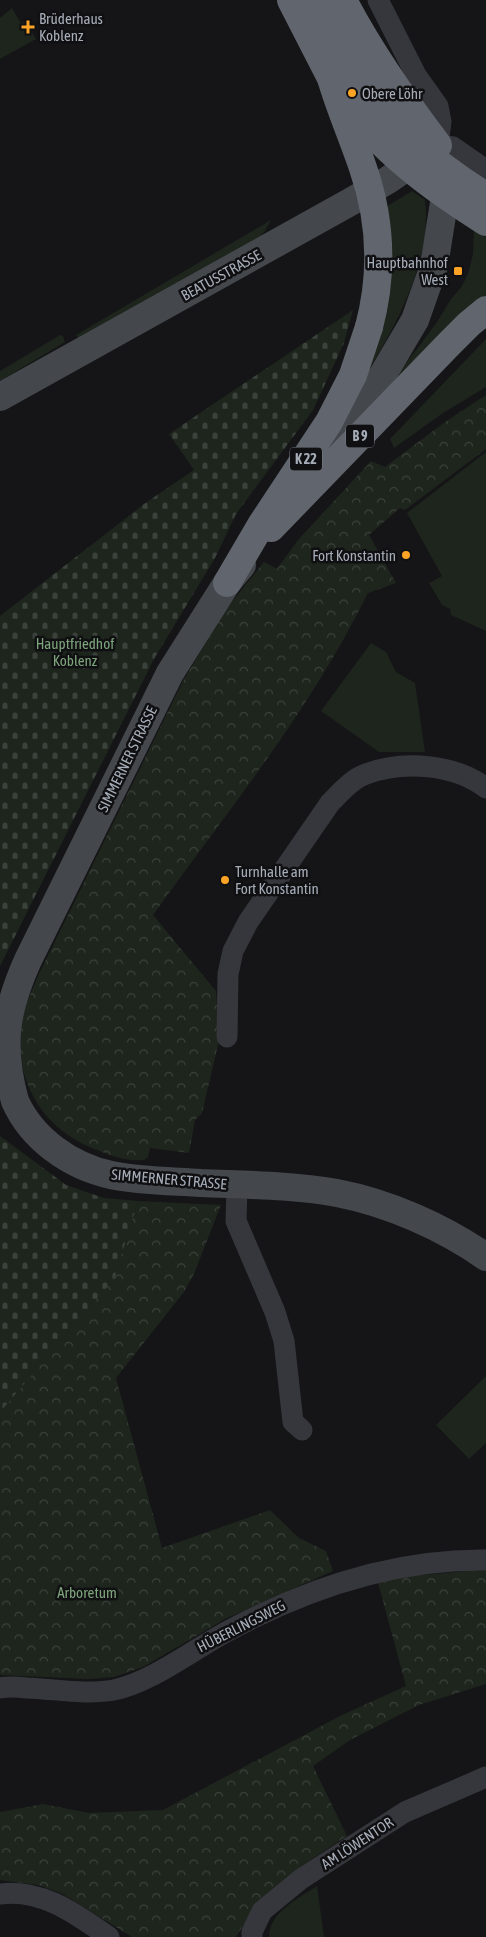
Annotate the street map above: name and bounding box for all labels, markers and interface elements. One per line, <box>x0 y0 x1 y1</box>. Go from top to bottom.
place label: Brüderhaus Koblenz <box>39 10 103 44</box>
marker: Brüderhaus Koblenz <box>21 20 35 34</box>
place label: Obere Löhr <box>362 85 423 102</box>
marker: Obere Löhr <box>346 87 358 99</box>
street label: BEATUSSTRASSE <box>178 246 264 304</box>
place label: Hauptbahnhof West <box>367 254 448 288</box>
marker: Hauptbahnhof West <box>452 265 464 277</box>
road number: B 9 <box>346 424 374 448</box>
road number: K 22 <box>290 448 322 470</box>
place label: Fort Konstantin <box>312 547 396 564</box>
marker: Fort Konstantin <box>400 549 412 561</box>
park label: Hauptfriedhof Koblenz <box>36 635 114 669</box>
street label: SIMMERNER STRASSE <box>94 703 160 815</box>
place label: Turnhalle am Fort Konstantin <box>235 863 319 897</box>
marker: Turnhalle am Fort Konstantin <box>219 874 231 886</box>
street label: SIMMERNER STRASSE <box>111 1165 228 1193</box>
park label: Arboretum <box>57 1584 117 1601</box>
street label: HÜBERLINGSWEG <box>194 1596 288 1655</box>
street label: AM LÖWENTOR <box>318 1813 397 1873</box>

